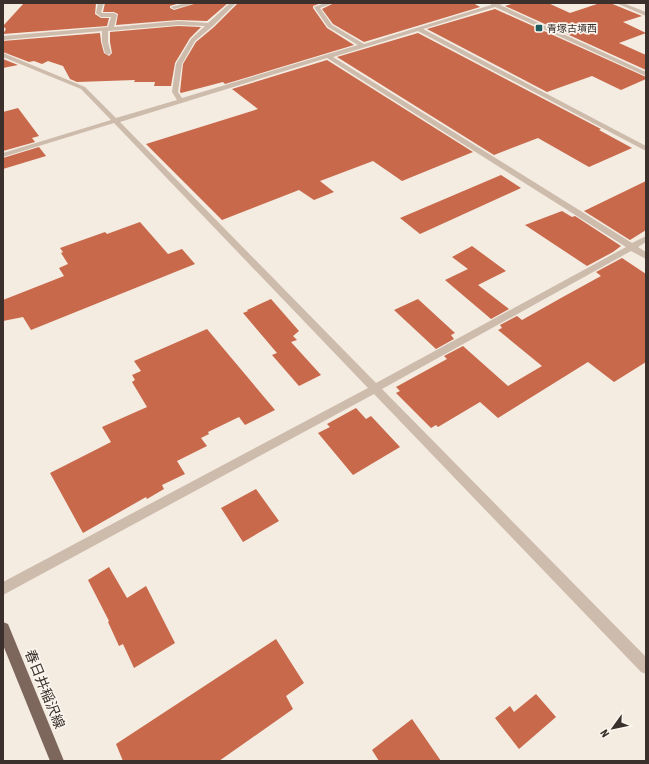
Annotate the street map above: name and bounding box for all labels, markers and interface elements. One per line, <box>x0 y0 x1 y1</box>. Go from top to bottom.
marker: 青塚古墳西 <box>534 23 544 33</box>
place label: 青塚古墳西 <box>547 23 597 34</box>
street label: 春日井稲沢線 <box>22 647 68 731</box>
north arrow <box>593 708 633 748</box>
text: N <box>598 727 611 739</box>

